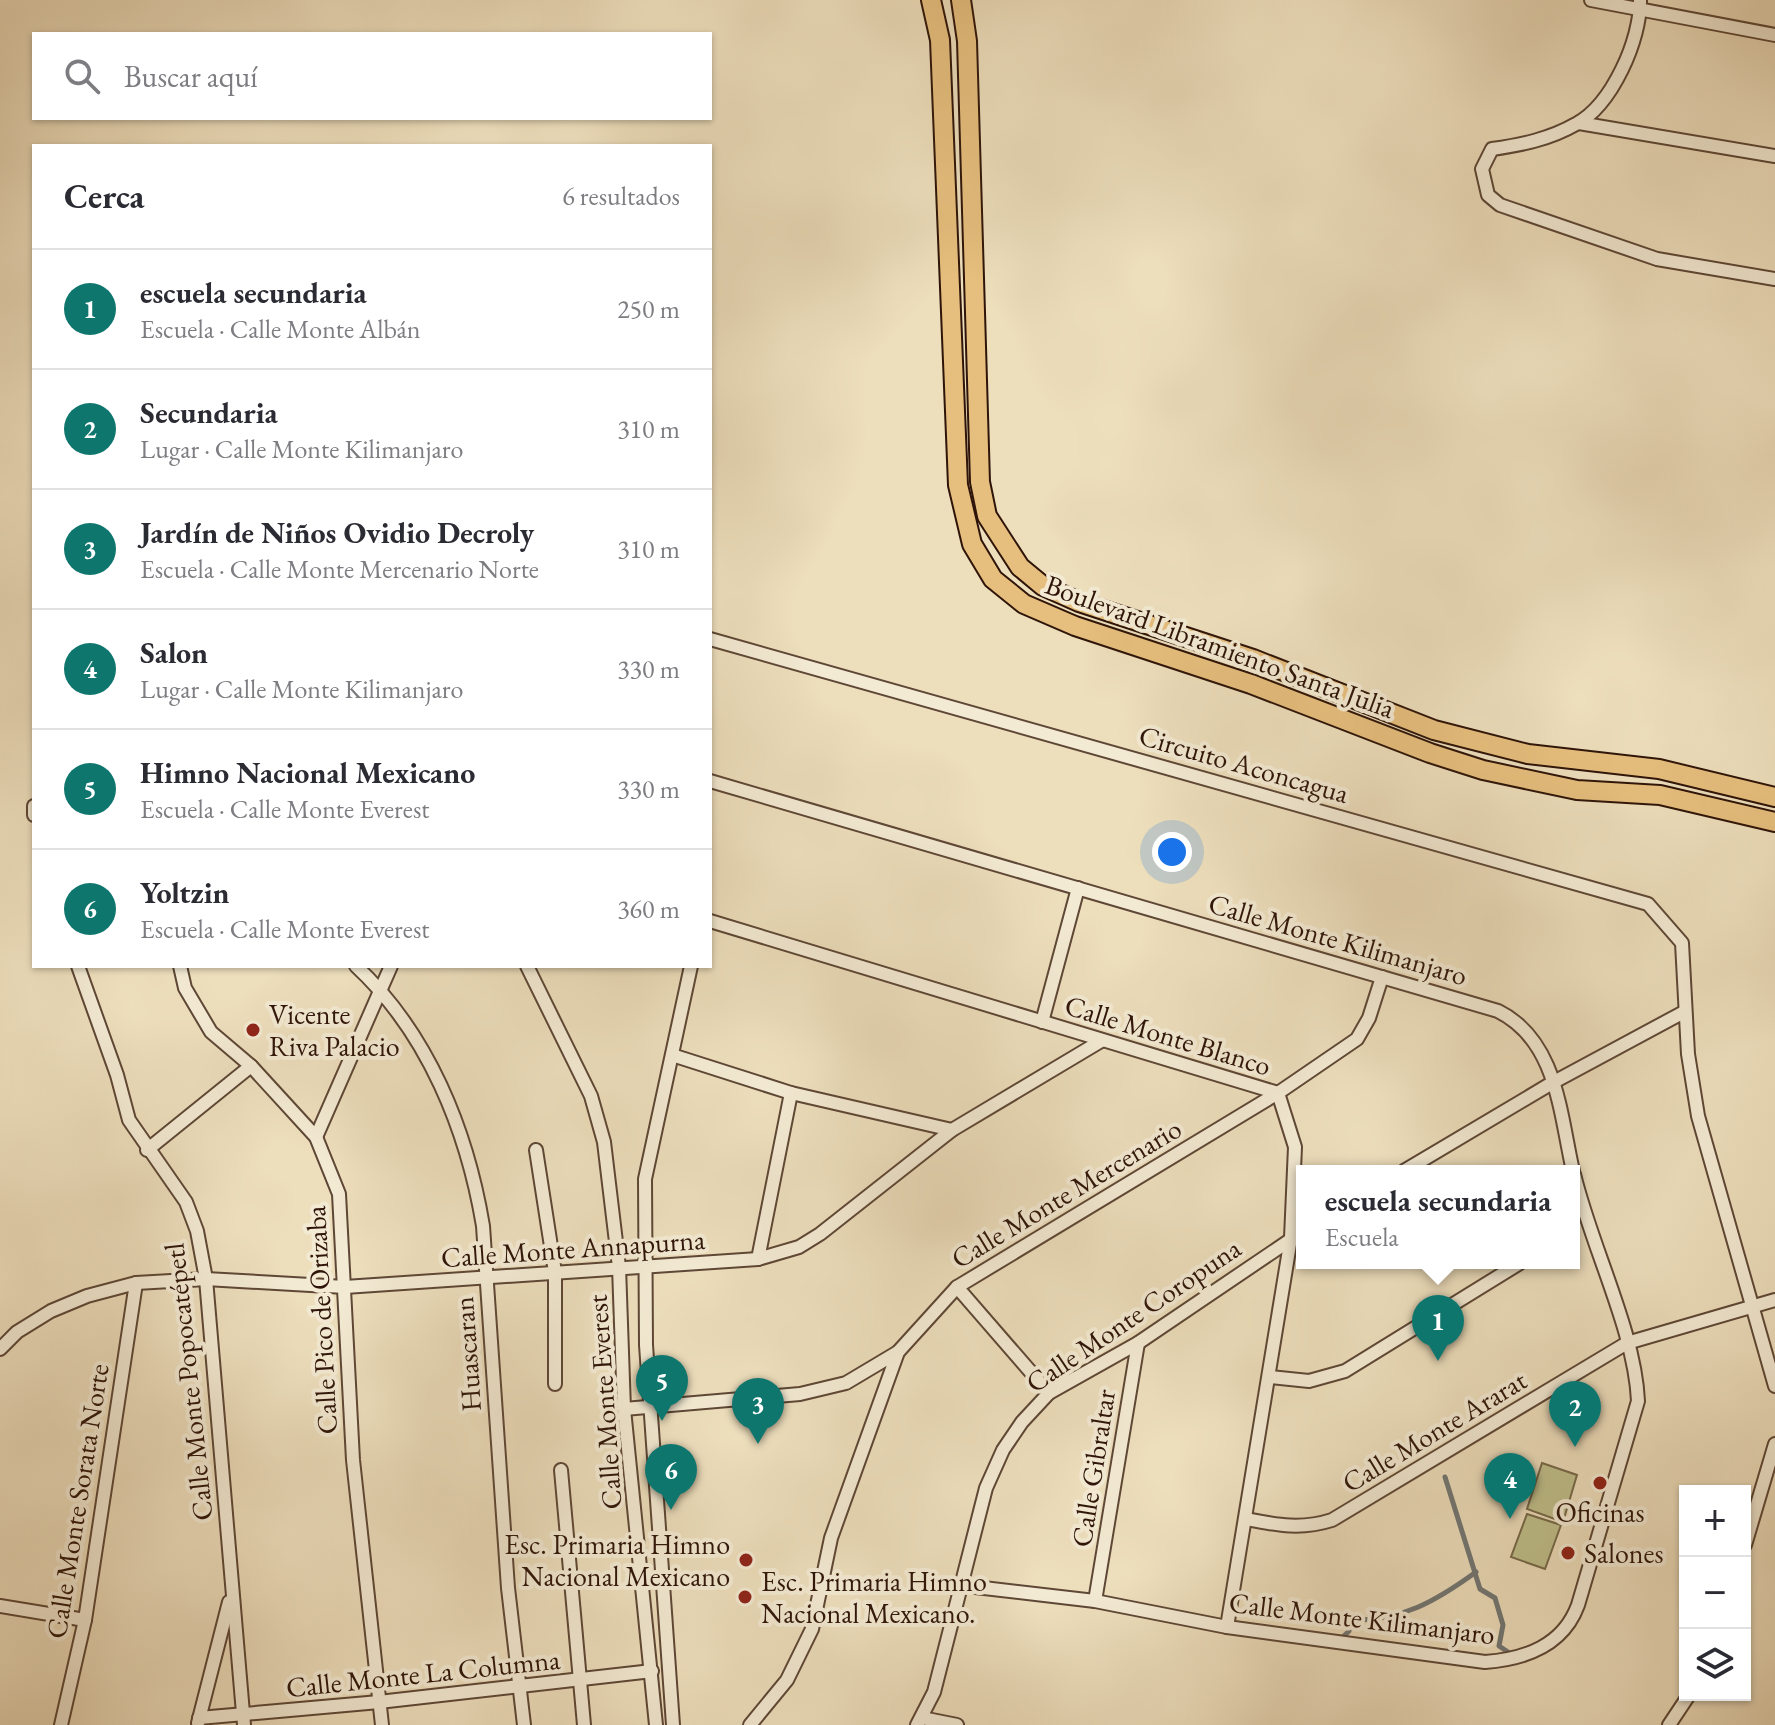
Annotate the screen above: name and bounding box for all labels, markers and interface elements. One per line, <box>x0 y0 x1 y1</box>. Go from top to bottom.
search box <box>32 32 712 120</box>
icon: search <box>60 54 104 98</box>
text: Buscar aquí <box>124 57 258 96</box>
text: Cerca <box>64 174 144 218</box>
text: 6 resultados <box>562 179 680 213</box>
text: escuela secundaria <box>140 273 367 312</box>
text: 1 <box>83 292 97 326</box>
text: 250 m <box>617 292 680 326</box>
text: Escuela · Calle Monte Albán <box>140 312 421 346</box>
text: Secundaria <box>140 393 278 432</box>
text: 2 <box>83 412 97 446</box>
text: 310 m <box>617 412 680 446</box>
text: Lugar · Calle Monte Kilimanjaro <box>140 432 463 466</box>
text: Jardín de Niños Ovidio Decroly <box>140 513 534 552</box>
text: 3 <box>83 532 97 566</box>
text: 310 m <box>617 532 680 566</box>
text: Escuela · Calle Monte Mercenario Norte <box>140 552 539 586</box>
street label: Boulevard Libramiento Santa Julia <box>1040 566 1400 726</box>
text: Salon <box>140 633 208 672</box>
text: 4 <box>83 652 97 686</box>
text: 330 m <box>617 652 680 686</box>
text: Lugar · Calle Monte Kilimanjaro <box>140 672 463 706</box>
street label: Circuito Aconcagua <box>1135 717 1354 811</box>
text: Himno Nacional Mexicano <box>140 753 475 792</box>
text: 5 <box>83 772 97 806</box>
text: 330 m <box>617 772 680 806</box>
text: Escuela · Calle Monte Everest <box>140 792 430 826</box>
your location <box>1152 832 1192 872</box>
text: Yoltzin <box>140 873 230 912</box>
street label: Calle Monte Kilimanjaro <box>1204 885 1472 993</box>
text: 6 <box>83 892 97 926</box>
text: 360 m <box>617 892 680 926</box>
text: Escuela · Calle Monte Everest <box>140 912 430 946</box>
street label: Calle Monte Blanco <box>1061 987 1275 1083</box>
place label: Vicente Riva Palacio <box>269 996 400 1064</box>
marker: Vicente Riva Palacio <box>244 1021 262 1039</box>
street label: Calle Monte Mercenario <box>944 1110 1188 1276</box>
popup <box>1296 1165 1580 1269</box>
text: escuela secundaria <box>1325 1181 1551 1220</box>
street label: Calle Pico de Orizaba <box>297 1204 345 1435</box>
text: Escuela <box>1325 1220 1399 1254</box>
street label: Calle Monte Annapurna <box>440 1221 707 1275</box>
street label: Calle Monte Coropuna <box>1019 1229 1248 1400</box>
street label: Calle Monte Popocatépetl <box>156 1241 220 1523</box>
street label: Calle Monte Everest <box>579 1293 629 1511</box>
street label: Huascaran <box>445 1295 489 1413</box>
pin: 1 <box>1412 1295 1464 1361</box>
pin: 5 <box>636 1355 688 1421</box>
street label: Calle Monte Sorata Norte <box>37 1361 117 1641</box>
street label: Calle Monte Ararat <box>1335 1362 1533 1500</box>
pin: 3 <box>732 1378 784 1444</box>
pin: 2 <box>1549 1381 1601 1447</box>
street label: Calle Gibraltar <box>1063 1386 1123 1549</box>
pin: 6 <box>645 1444 697 1510</box>
pin: 4 <box>1484 1453 1536 1519</box>
marker: Oficinas <box>1591 1474 1609 1492</box>
map controls <box>1679 1485 1751 1701</box>
button: + <box>1679 1485 1751 1557</box>
place label: Oficinas <box>1555 1494 1645 1530</box>
place label: Esc. Primaria Himno Nacional Mexicano <box>504 1526 730 1594</box>
place label: Salones <box>1584 1535 1664 1571</box>
marker: Salones <box>1559 1544 1577 1562</box>
marker: Esc. Primaria Himno Nacional Mexicano <box>737 1551 755 1569</box>
button: − <box>1679 1557 1751 1629</box>
place label: Esc. Primaria Himno Nacional Mexicano. <box>761 1563 987 1631</box>
street label: Calle Monte Kilimanjaro <box>1227 1584 1497 1652</box>
marker: Esc. Primaria Himno Nacional Mexicano. <box>736 1588 754 1606</box>
button: layers <box>1679 1629 1751 1701</box>
street label: Calle Monte La Columna <box>284 1641 563 1705</box>

